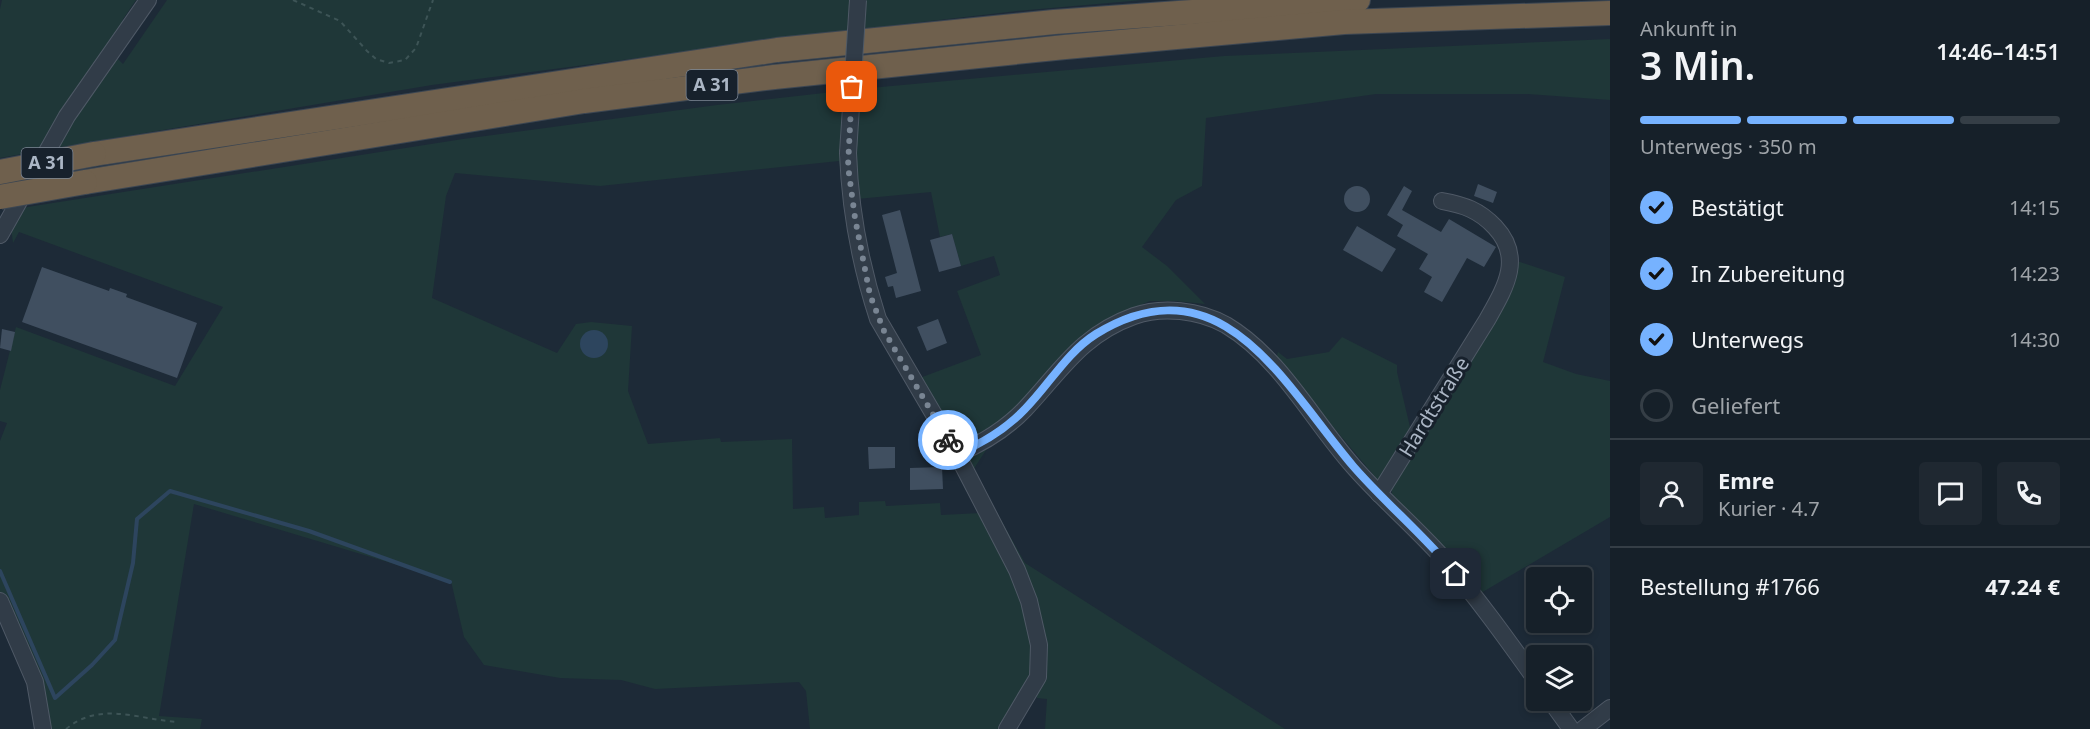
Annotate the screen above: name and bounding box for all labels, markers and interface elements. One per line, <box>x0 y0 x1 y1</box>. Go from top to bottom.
text: Ankunft in <box>1640 15 1737 42</box>
text: 14:46–14:51 <box>1936 36 2060 66</box>
text: 3 Min. <box>1640 38 1755 91</box>
pin <box>826 61 877 112</box>
road number: A 31 <box>686 70 738 100</box>
icon: bag <box>835 70 868 103</box>
text: Unterwegs · 350 m <box>1640 133 1817 160</box>
road number: A 31 <box>22 148 72 178</box>
icon: check <box>1640 191 1673 224</box>
text: Bestätigt <box>1691 192 1784 222</box>
text: 14:15 <box>2009 194 2060 221</box>
icon: check <box>1640 257 1673 290</box>
text: In Zubereitung <box>1691 258 1845 288</box>
text: 14:23 <box>2009 260 2060 287</box>
icon: check <box>1640 323 1673 356</box>
text: Unterwegs <box>1691 324 1804 354</box>
text: 14:30 <box>2009 326 2060 353</box>
street label: Hardtstraße <box>1392 352 1475 462</box>
text: Geliefert <box>1691 390 1780 420</box>
courier <box>918 410 978 470</box>
icon: bike <box>932 424 965 457</box>
button: person <box>1640 462 1703 525</box>
button: chat <box>1919 462 1982 525</box>
button: phone <box>1997 462 2060 525</box>
text: Emre <box>1718 465 1774 495</box>
text: Kurier · 4.7 <box>1718 495 1820 522</box>
pin <box>1430 548 1481 599</box>
icon: home <box>1439 557 1472 590</box>
map controls <box>1526 567 1592 711</box>
button: locate <box>1526 567 1592 633</box>
text: Bestellung #1766 <box>1640 571 1820 601</box>
text: 47.24 € <box>1985 571 2060 601</box>
button: layers <box>1526 645 1592 711</box>

